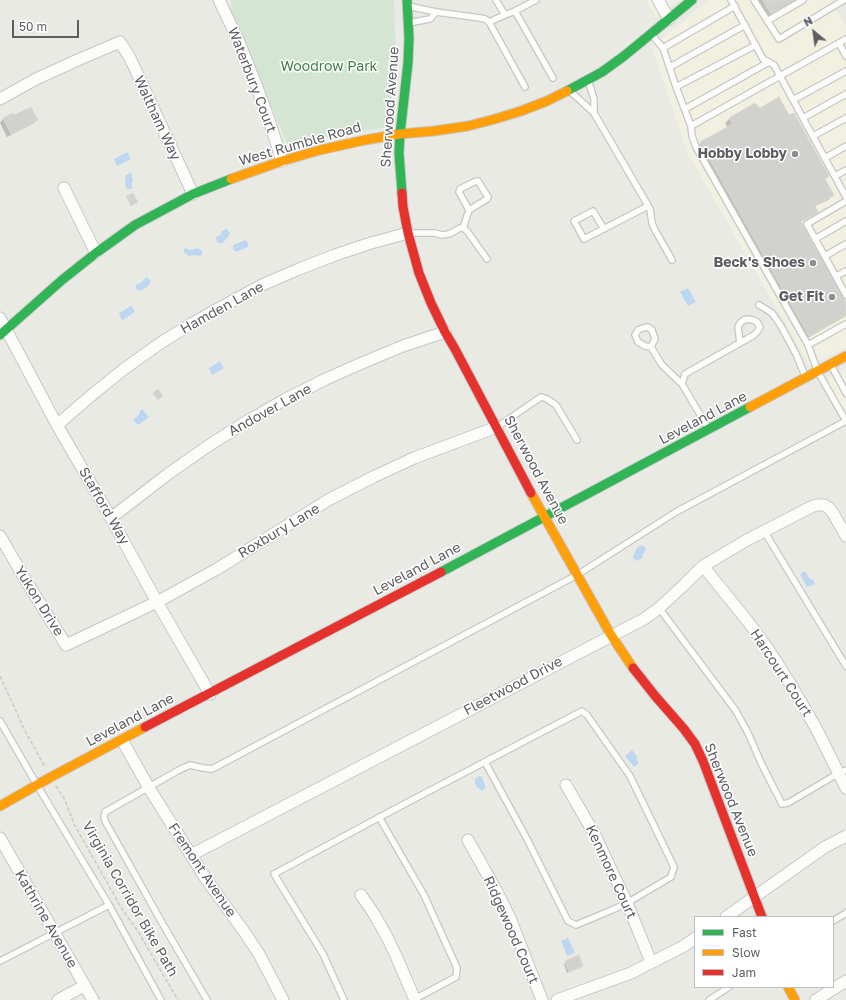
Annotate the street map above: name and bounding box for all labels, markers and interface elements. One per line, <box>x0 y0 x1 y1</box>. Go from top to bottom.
scale bar <box>14 12 81 38</box>
north arrow <box>794 12 834 52</box>
text: N <box>801 13 815 29</box>
text: 50 m <box>19 19 47 34</box>
street label: Waterbury Court <box>224 25 280 135</box>
street label: Sherwood Avenue <box>377 46 403 168</box>
park label: Woodrow Park <box>280 59 378 75</box>
street label: Waltham Way <box>130 73 184 163</box>
street label: West Rumble Road <box>237 118 363 170</box>
place label: Hobby Lobby <box>697 146 787 162</box>
marker: Hobby Lobby <box>790 149 800 159</box>
place label: Beck's Shoes <box>713 255 805 271</box>
marker: Beck's Shoes <box>808 258 818 268</box>
street label: Hamden Lane <box>177 278 267 338</box>
place label: Get Fit <box>779 289 824 305</box>
marker: Get Fit <box>827 292 837 302</box>
street label: Andover Lane <box>226 380 314 440</box>
street label: Leveland Lane <box>656 388 750 448</box>
street label: Sherwood Avenue <box>500 413 572 527</box>
street label: Stafford Way <box>75 464 133 548</box>
street label: Roxbury Lane <box>235 500 323 562</box>
street label: Leveland Lane <box>370 539 464 599</box>
street label: Yukon Drive <box>11 563 67 639</box>
street label: Harcourt Court <box>746 626 816 720</box>
street label: Fleetwood Drive <box>461 653 565 719</box>
street label: Leveland Lane <box>83 690 177 750</box>
street label: Sherwood Avenue <box>701 741 761 859</box>
street label: Virginia Corridor Bike Path <box>79 818 181 980</box>
street label: Fremont Avenue <box>164 820 240 920</box>
street label: Kenmore Court <box>582 822 640 922</box>
street label: Kathrine Avenue <box>11 867 81 971</box>
street label: Ridgewood Court <box>480 873 542 987</box>
legend <box>694 916 834 988</box>
text: Fast <box>732 925 757 940</box>
text: Slow <box>732 945 760 960</box>
text: Jam <box>732 965 756 980</box>

